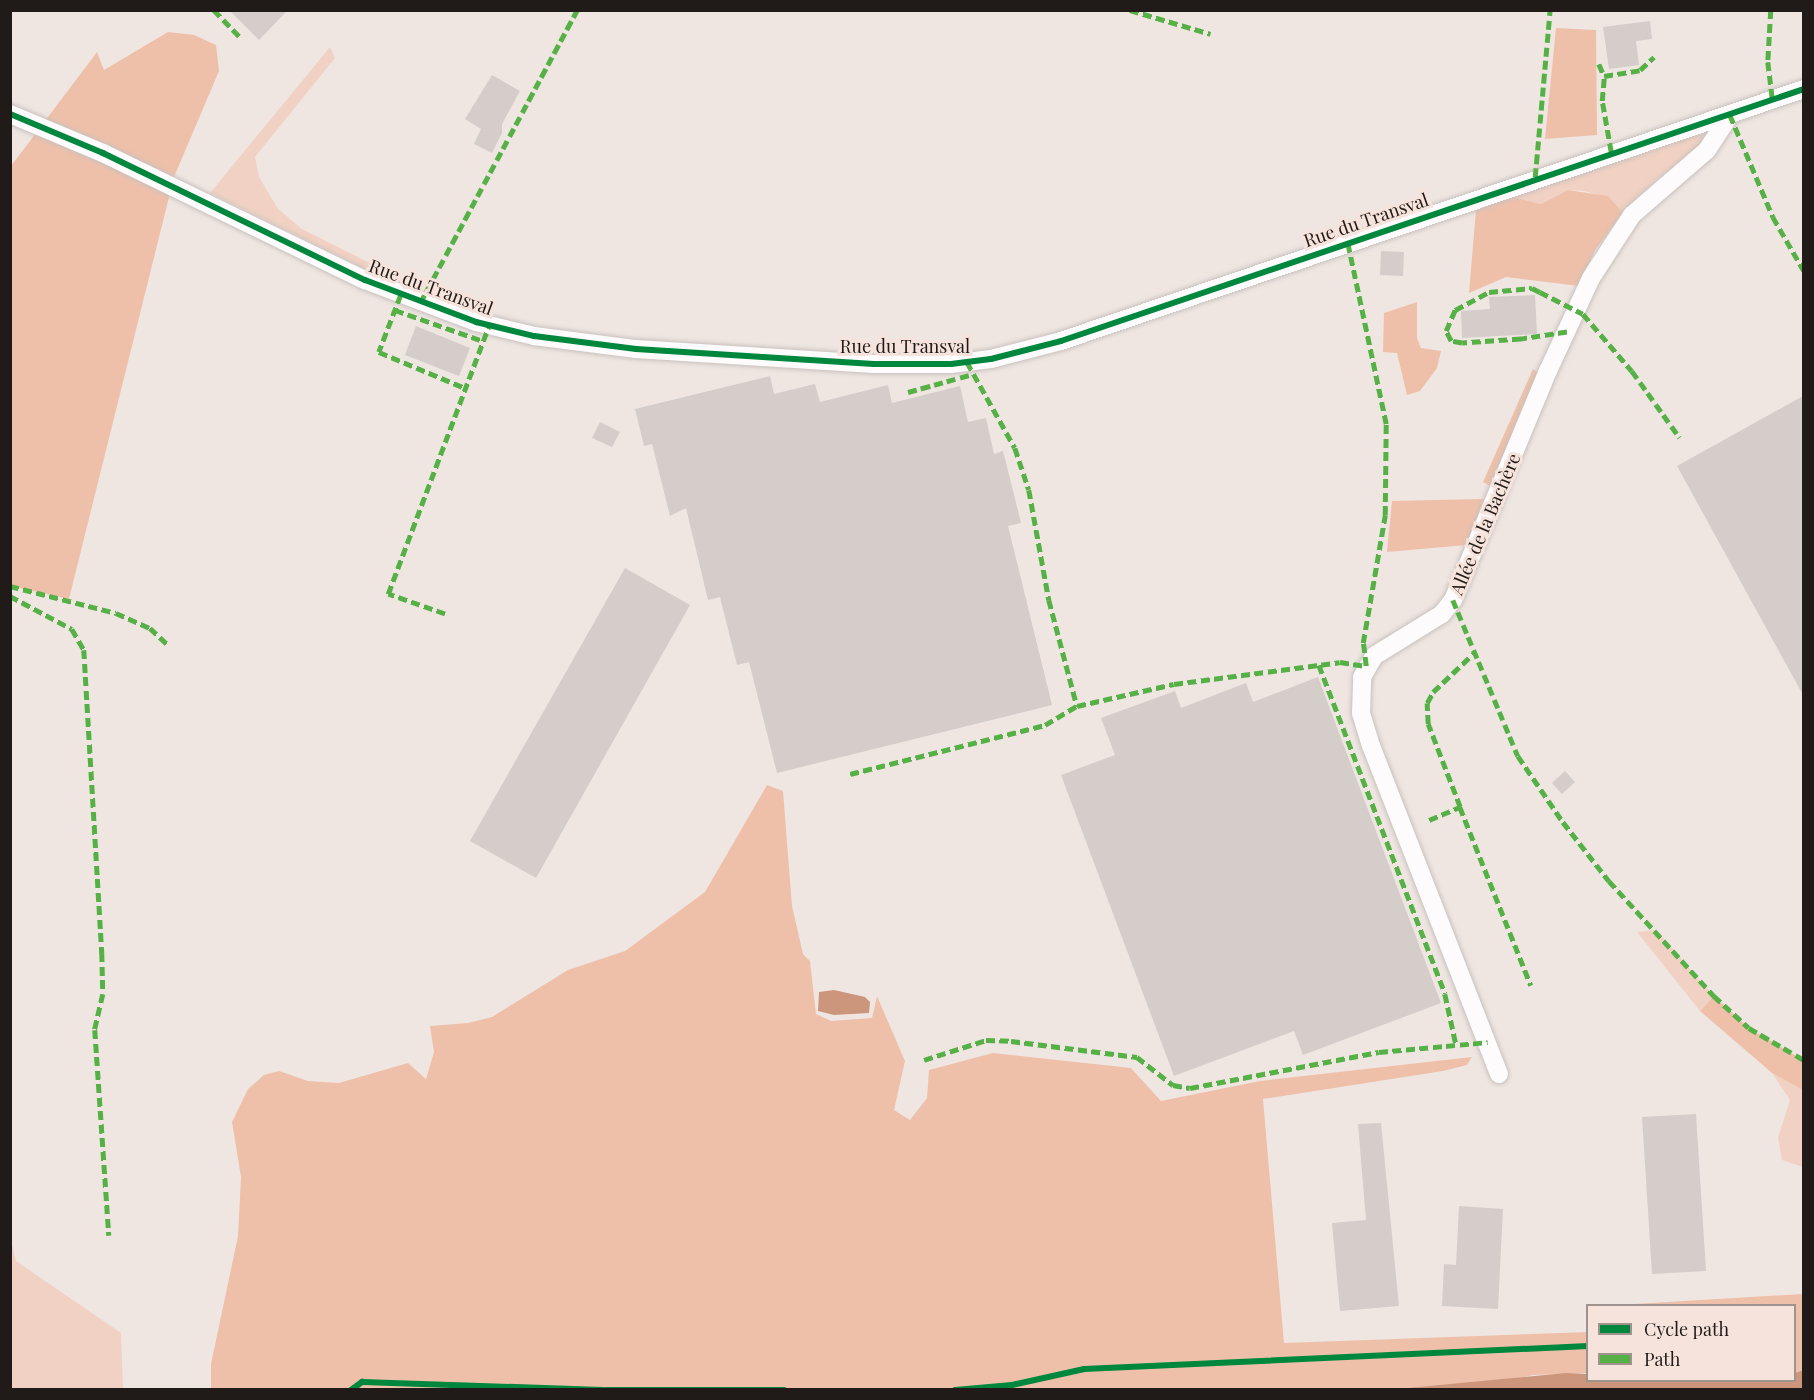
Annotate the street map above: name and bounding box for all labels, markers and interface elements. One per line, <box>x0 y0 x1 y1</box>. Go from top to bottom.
street label: Rue du Transval <box>1301 188 1431 252</box>
street label: Rue du Transval <box>366 254 496 320</box>
street label: Rue du Transval <box>840 335 970 357</box>
street label: Allée de la Bachère <box>1445 450 1525 598</box>
legend <box>1586 1304 1796 1382</box>
text: Cycle path <box>1644 1317 1729 1341</box>
text: Path <box>1644 1347 1680 1371</box>

